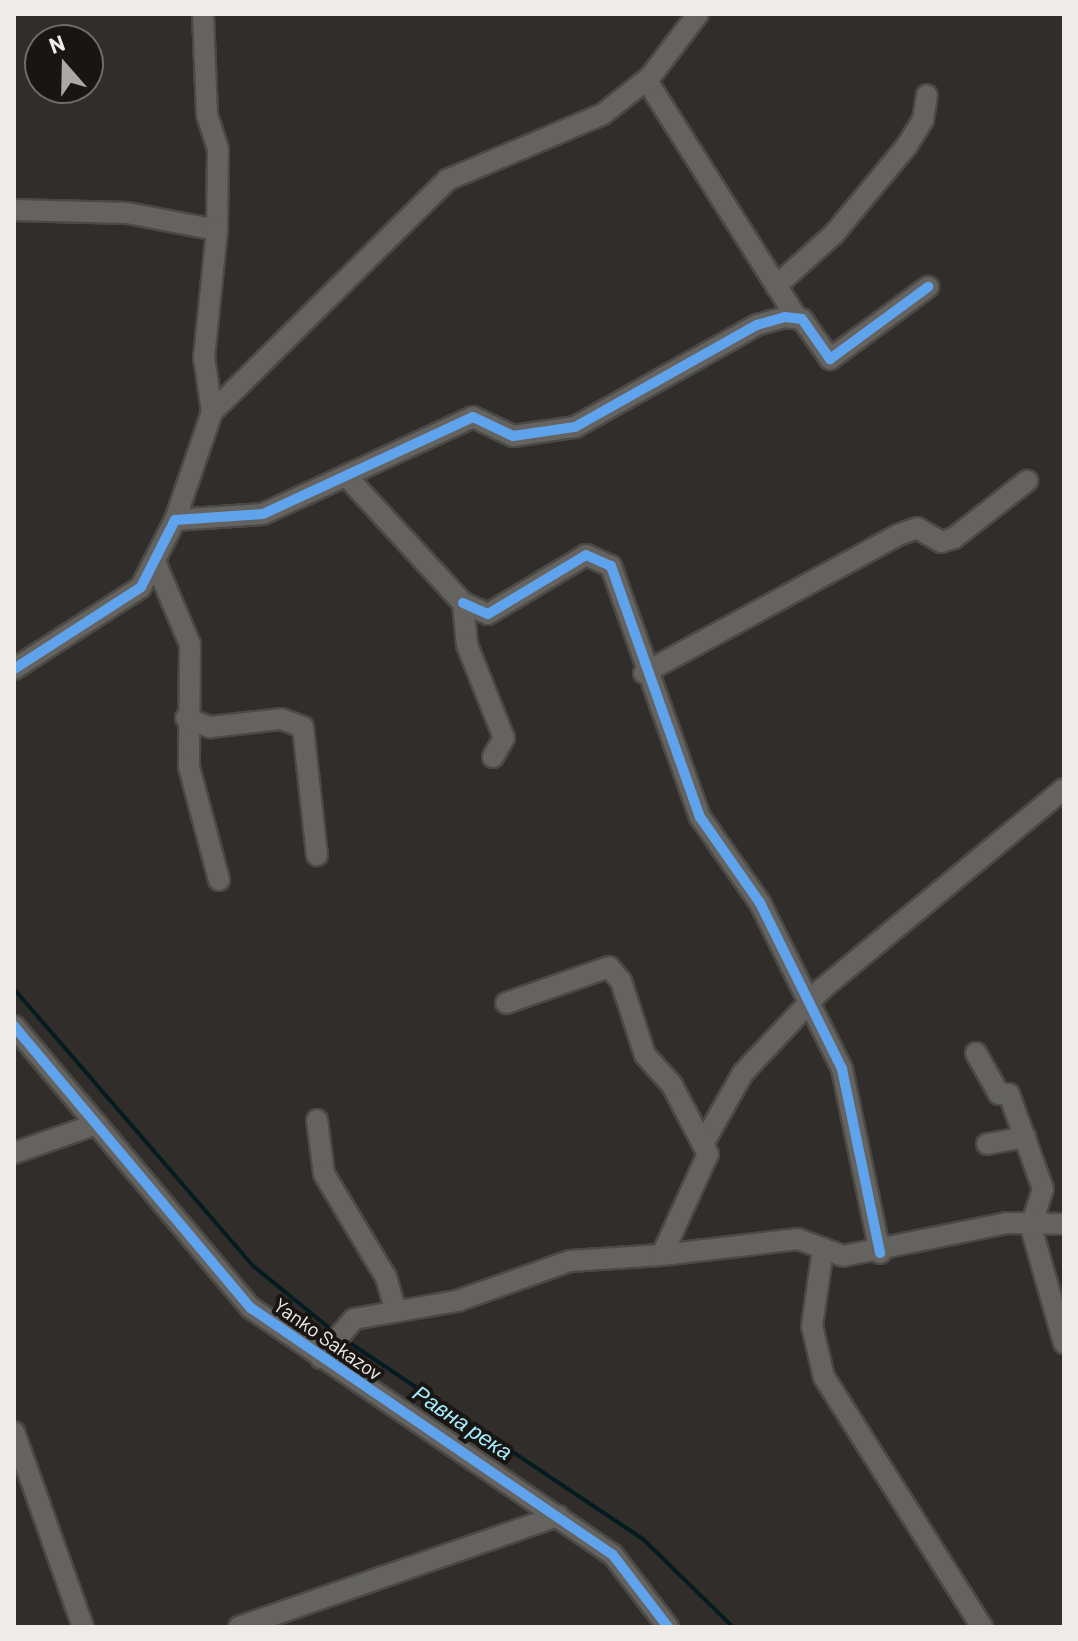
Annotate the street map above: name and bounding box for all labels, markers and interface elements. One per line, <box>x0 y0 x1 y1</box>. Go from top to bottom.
north arrow <box>24 24 104 104</box>
text: N <box>45 29 68 58</box>
street label: Yanko Sakazov <box>269 1293 387 1385</box>
water label: Равна река <box>408 1379 518 1465</box>

